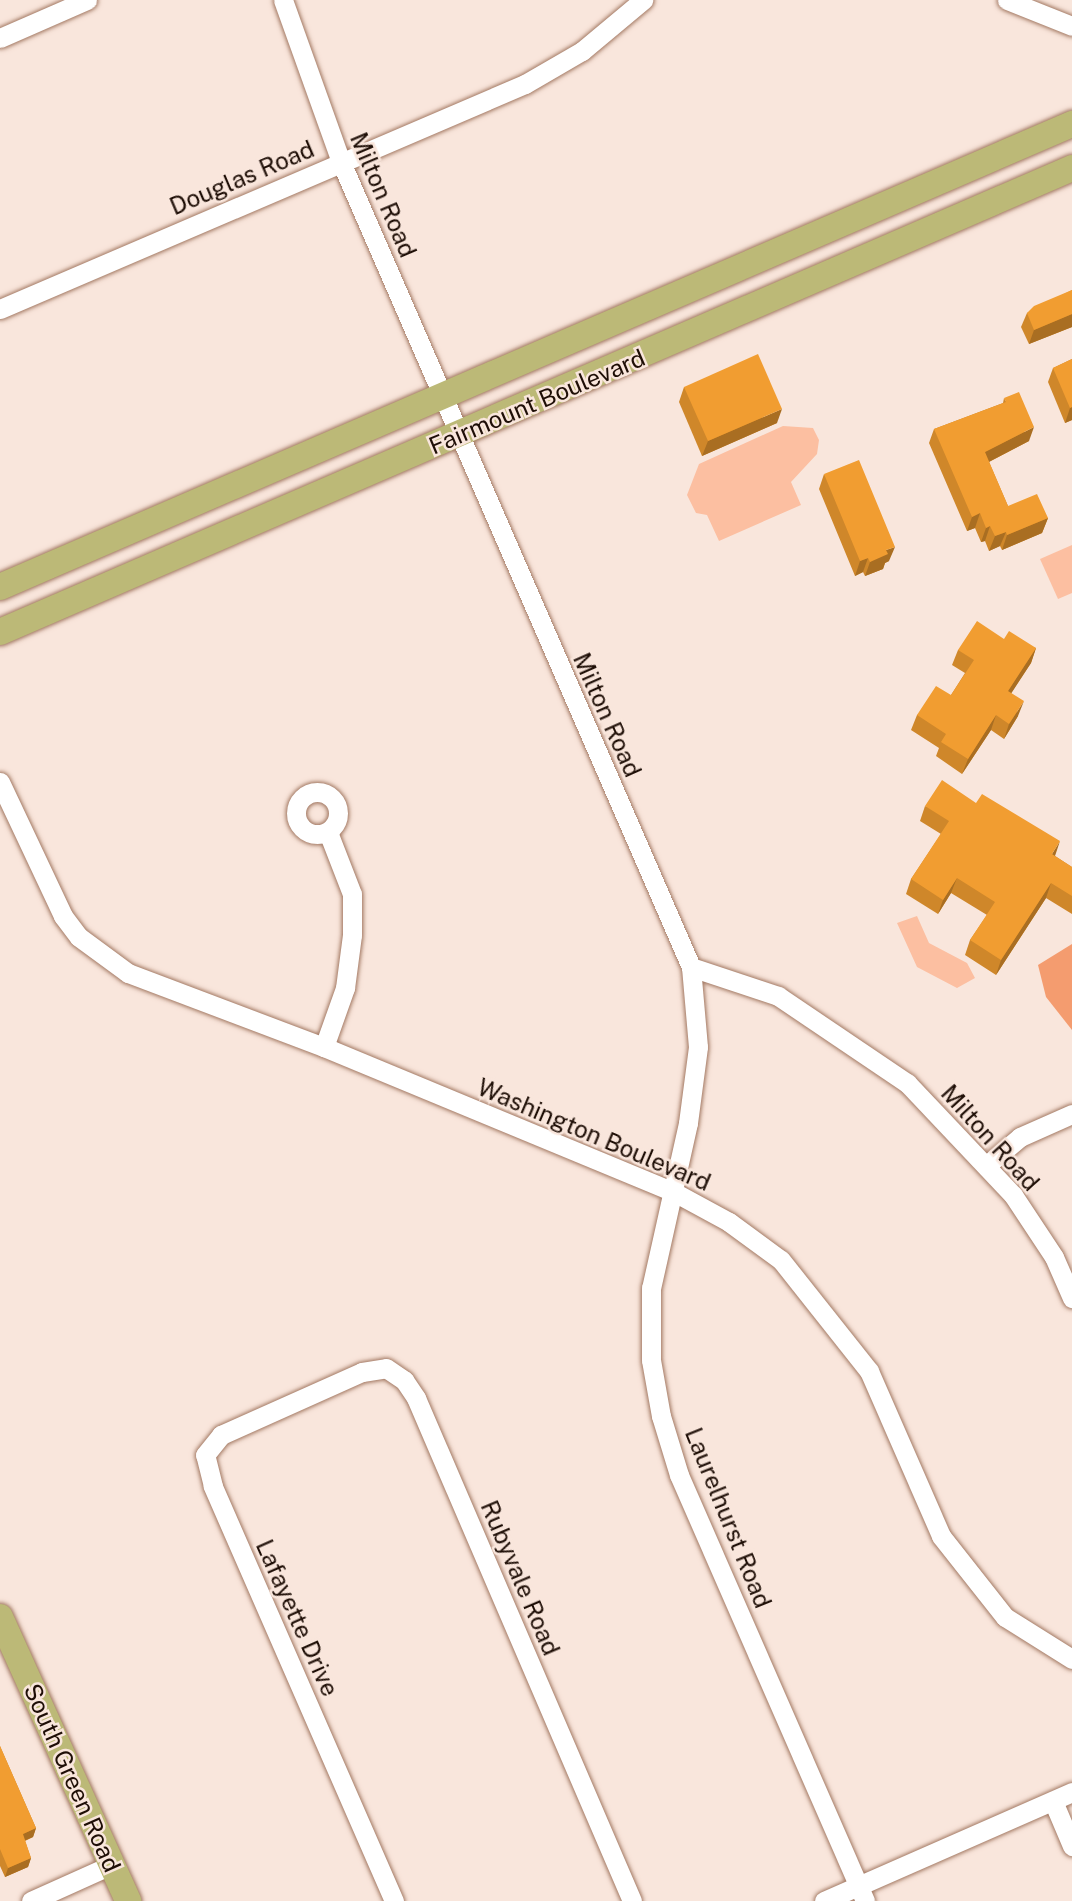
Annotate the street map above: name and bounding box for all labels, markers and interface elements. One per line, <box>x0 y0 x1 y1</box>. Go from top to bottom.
street label: Milton Road <box>344 128 422 262</box>
street label: Douglas Road <box>165 135 319 221</box>
street label: Fairmount Boulevard <box>425 343 649 461</box>
street label: Milton Road <box>567 648 647 782</box>
street label: Washington Boulevard <box>473 1073 715 1197</box>
street label: Milton Road <box>935 1079 1045 1197</box>
street label: Laurelhurst Road <box>679 1424 777 1612</box>
street label: Rubyvale Road <box>474 1496 566 1660</box>
street label: Lafayette Drive <box>250 1535 344 1701</box>
street label: South Green Road <box>18 1679 126 1877</box>

